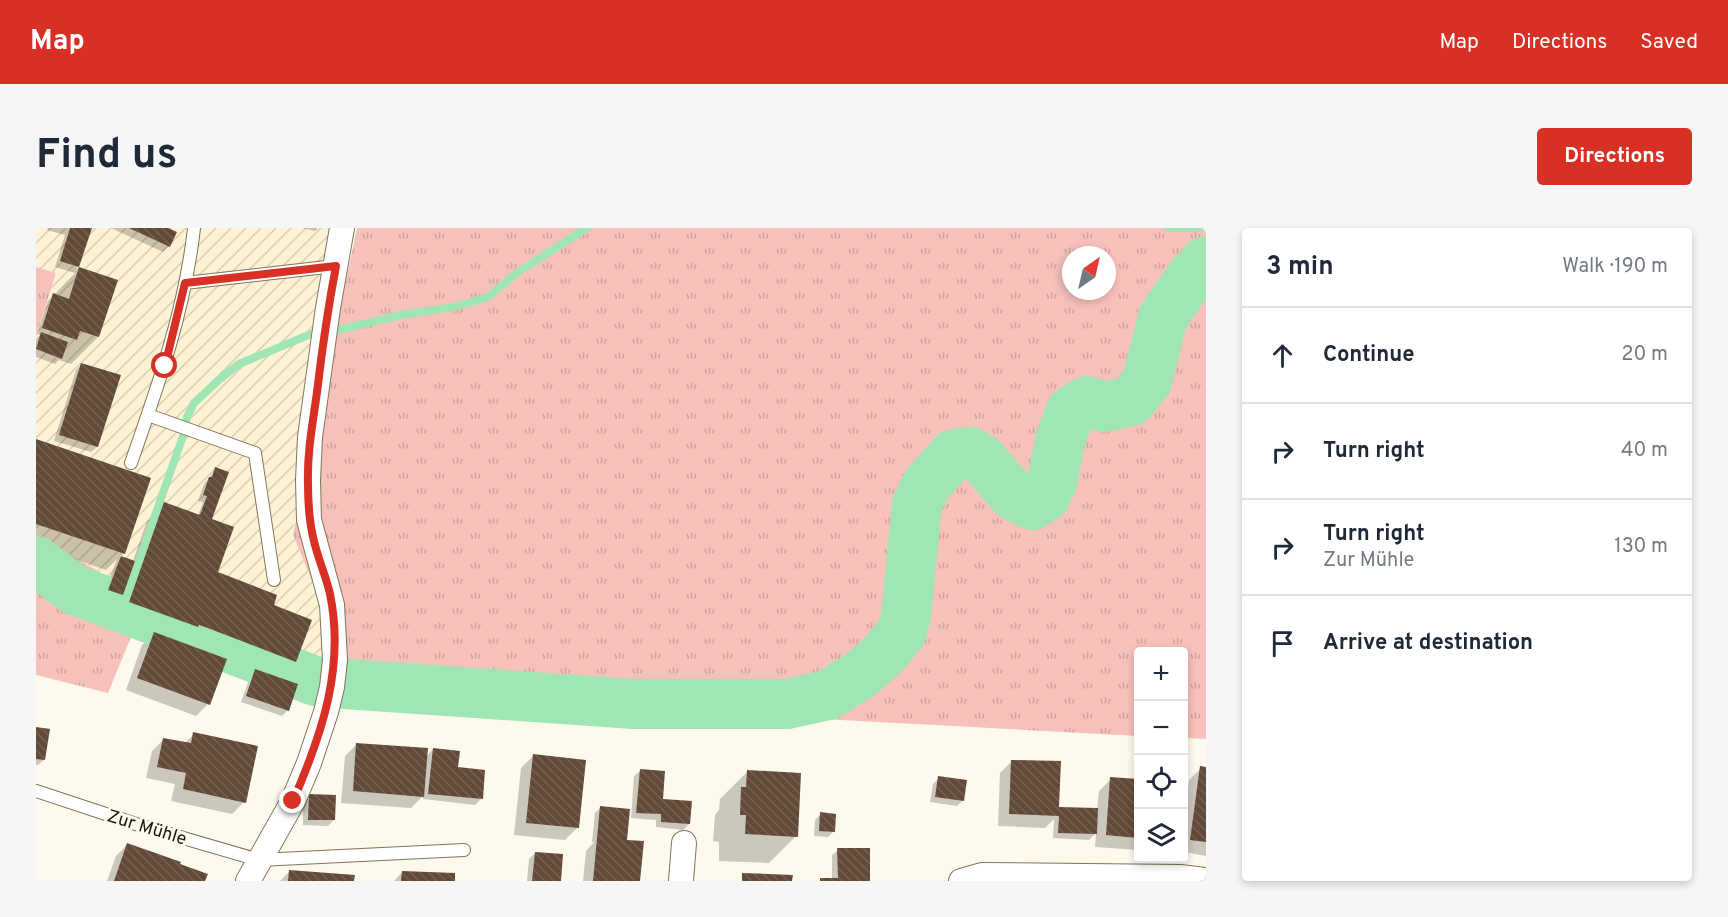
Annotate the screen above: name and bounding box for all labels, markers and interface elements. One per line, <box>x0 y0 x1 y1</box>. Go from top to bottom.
text: Map <box>30 24 85 60</box>
text: Map <box>1439 29 1479 56</box>
text: Directions <box>1512 29 1607 56</box>
text: Saved <box>1640 29 1698 56</box>
button: Directions <box>1537 128 1692 185</box>
text: Find us <box>36 130 177 183</box>
north arrow <box>1062 246 1116 300</box>
text: 3 min <box>1266 251 1334 284</box>
text: Walk · 190 m <box>1562 254 1668 280</box>
icon: ahead <box>1266 339 1299 372</box>
text: Continue <box>1323 342 1414 369</box>
text: 20 m <box>1621 342 1668 368</box>
route start <box>151 352 177 378</box>
icon: right <box>1266 435 1299 468</box>
text: Turn right <box>1323 438 1425 465</box>
text: 40 m <box>1621 438 1668 464</box>
text: Turn right <box>1323 521 1425 548</box>
icon: right <box>1266 531 1299 564</box>
text: 130 m <box>1614 534 1668 560</box>
text: Zur Mühle <box>1323 548 1414 574</box>
icon: arrive <box>1266 627 1299 660</box>
text: Arrive at destination <box>1323 630 1533 657</box>
map controls <box>1134 647 1188 863</box>
button: + <box>1134 647 1188 701</box>
button: − <box>1134 701 1188 755</box>
button: locate <box>1134 755 1188 809</box>
route end <box>279 787 305 813</box>
street label: Zur Mühle <box>104 805 189 851</box>
button: layers <box>1134 809 1188 863</box>

